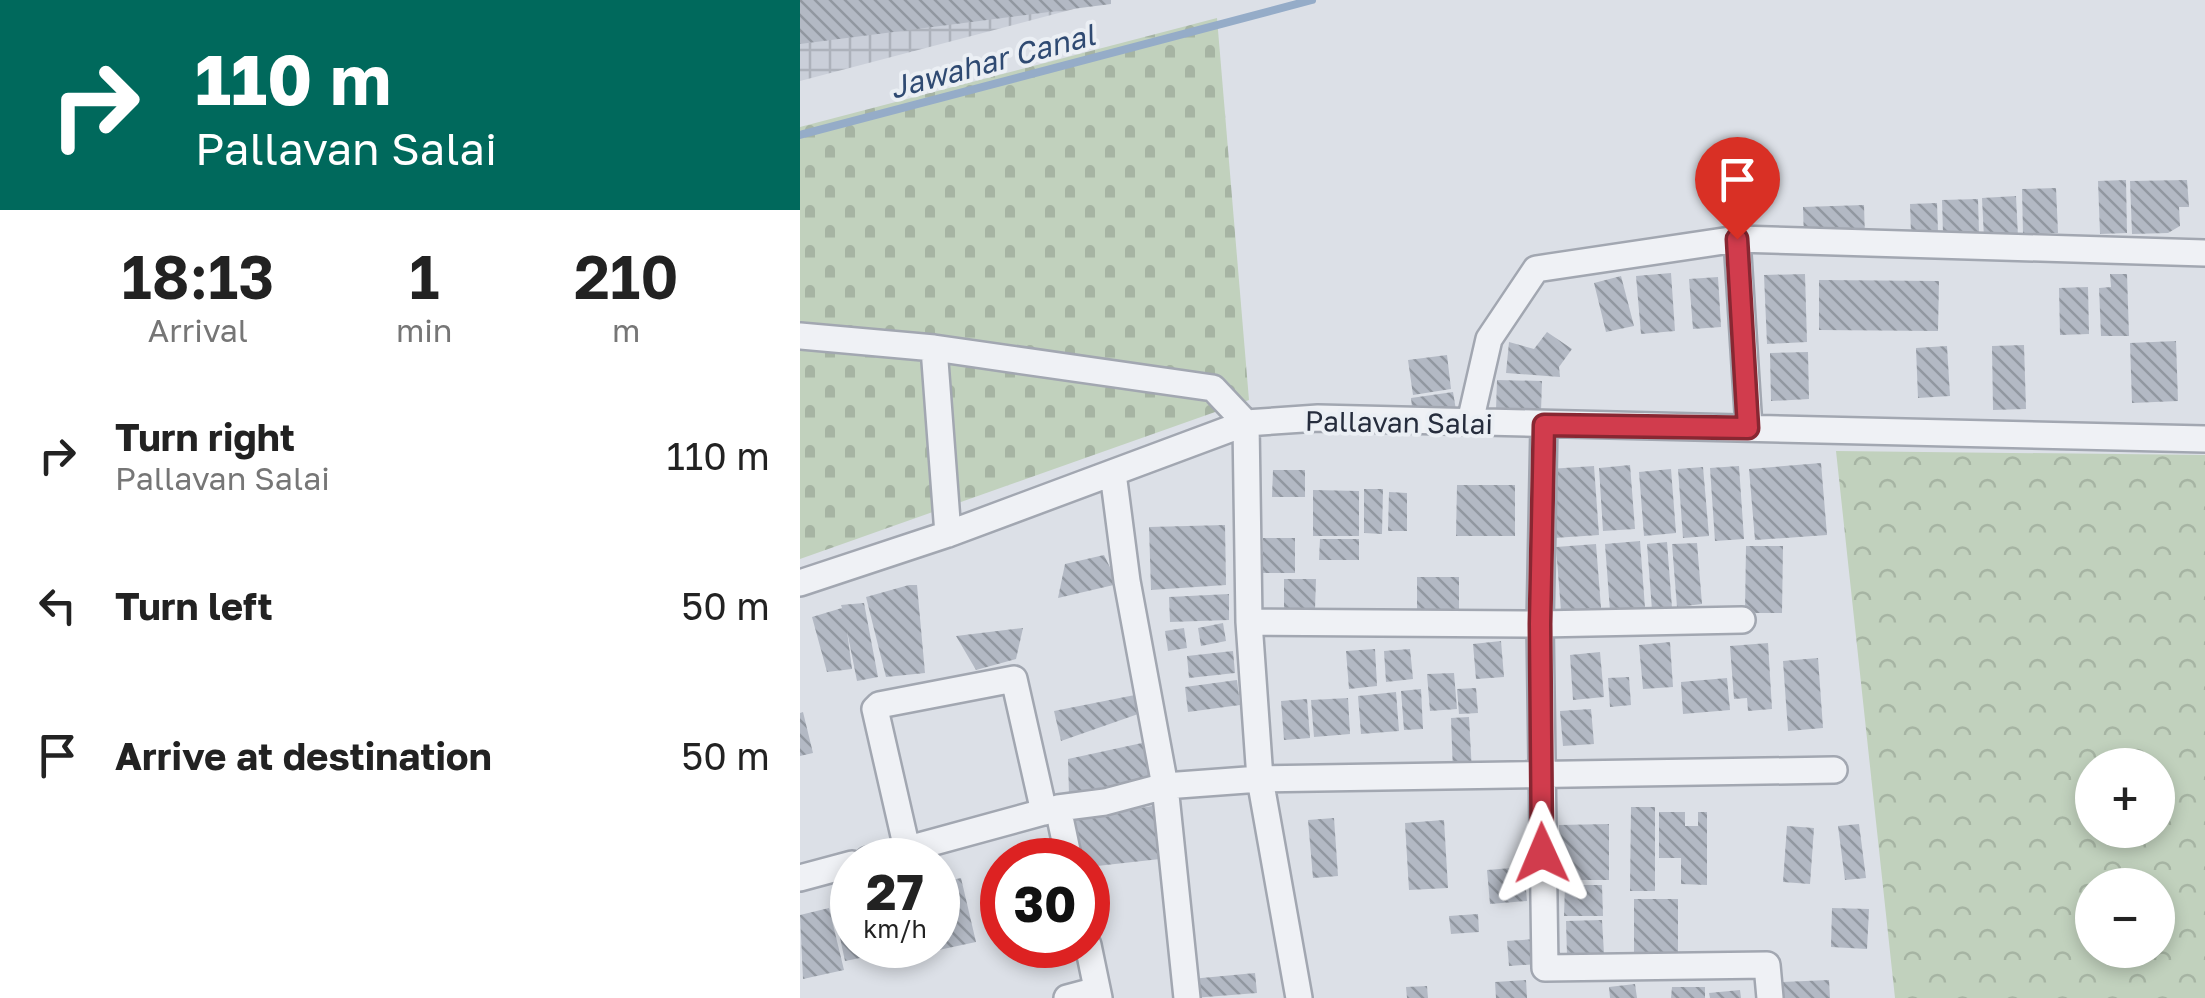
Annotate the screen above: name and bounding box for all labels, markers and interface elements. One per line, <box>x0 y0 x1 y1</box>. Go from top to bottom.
water label: Jawahar Canal <box>885 16 1100 106</box>
text: 110 m <box>195 36 391 120</box>
icon: right <box>30 40 160 170</box>
text: Pallavan Salai <box>195 121 497 175</box>
pin <box>1695 137 1780 240</box>
icon: arrive <box>1710 152 1765 207</box>
text: 18:13 <box>121 240 275 312</box>
text: 1 <box>409 240 439 312</box>
text: 210 <box>574 240 679 312</box>
text: Arrival <box>148 311 248 349</box>
text: min <box>396 311 453 349</box>
text: m <box>612 311 640 349</box>
street label: Pallavan Salai <box>1305 404 1493 440</box>
text: Turn right <box>115 414 295 459</box>
icon: right <box>30 428 85 483</box>
text: 110 m <box>666 433 770 478</box>
text: Pallavan Salai <box>115 459 330 497</box>
icon: left <box>30 578 85 633</box>
text: Turn left <box>115 583 273 628</box>
text: 50 m <box>681 583 770 628</box>
icon: arrive <box>30 728 85 783</box>
text: Arrive at destination <box>115 733 492 778</box>
text: 50 m <box>681 733 770 778</box>
map controls <box>2075 748 2175 968</box>
button: + <box>2075 748 2175 848</box>
position arrow <box>1490 801 1594 905</box>
speed limit sign: 30 <box>980 838 1110 968</box>
text: 27 <box>866 861 924 921</box>
button: − <box>2075 868 2175 968</box>
text: km/h <box>863 913 927 944</box>

